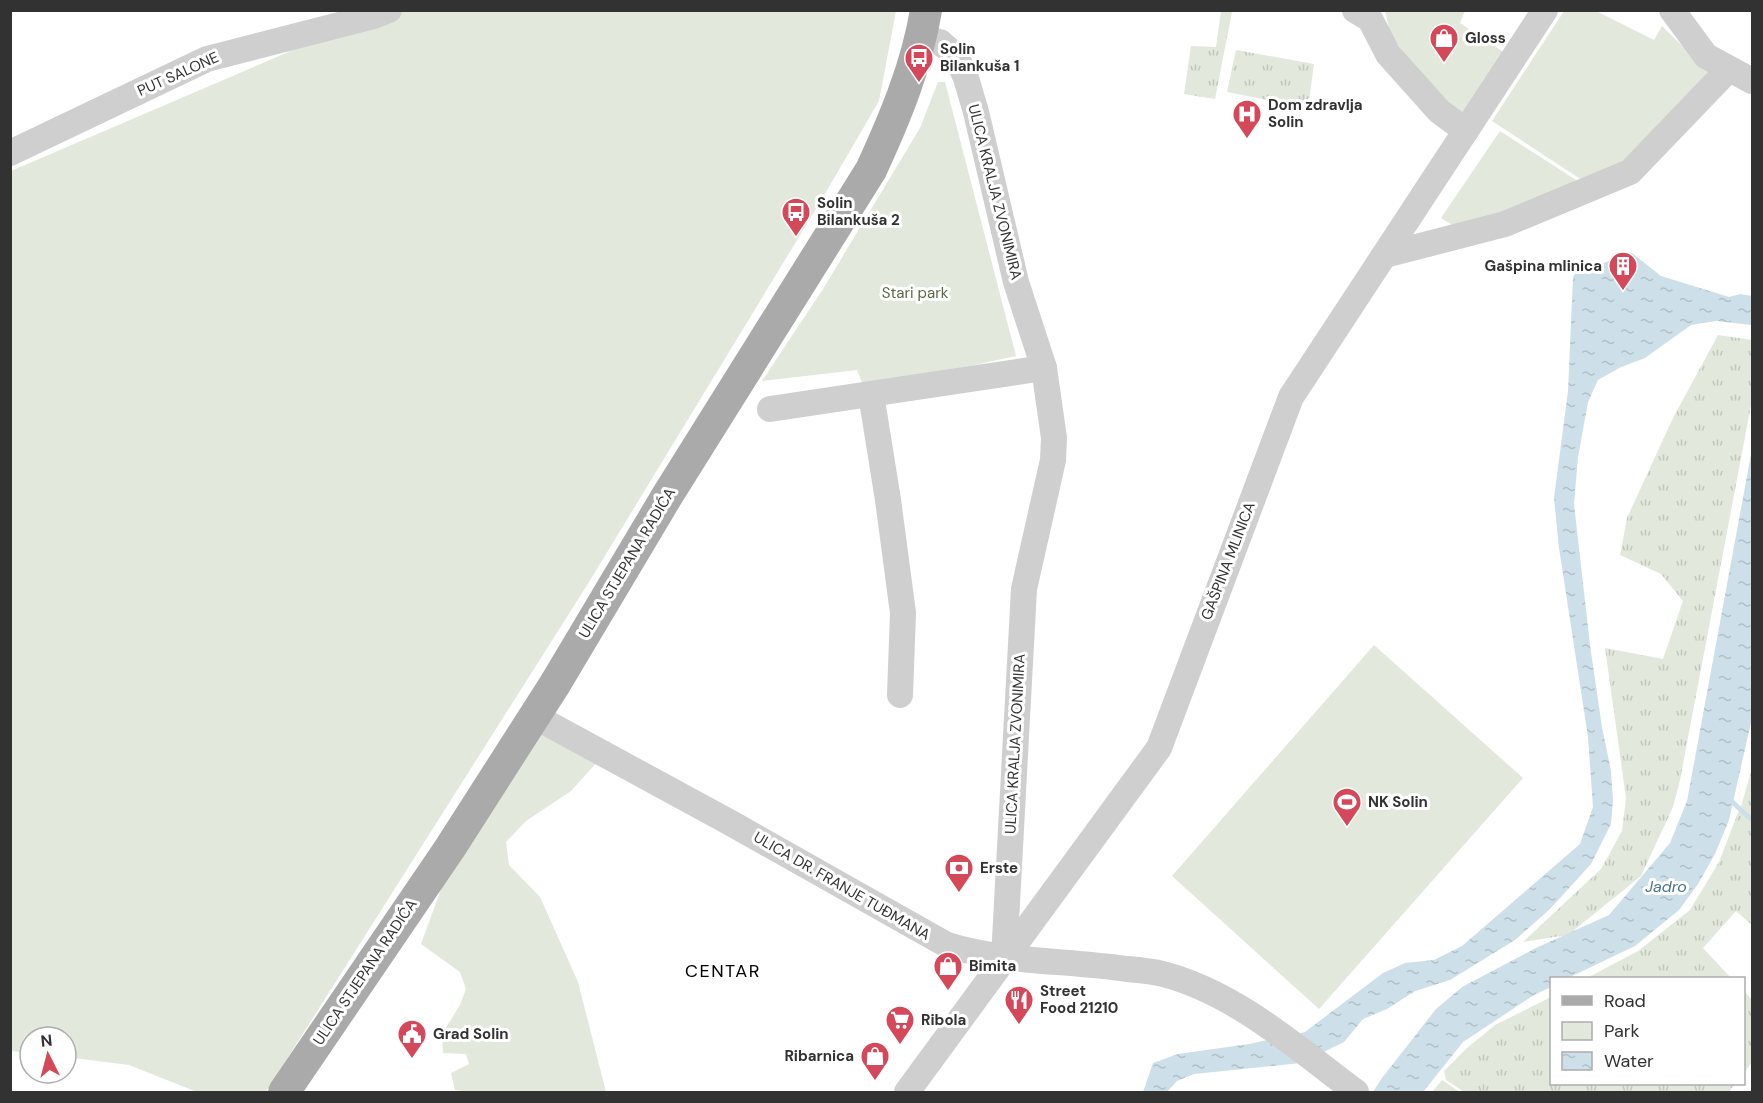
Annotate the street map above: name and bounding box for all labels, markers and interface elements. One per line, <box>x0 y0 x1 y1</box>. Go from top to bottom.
shop icon: Gloss <box>1428 22 1460 64</box>
place label: Gloss <box>1465 28 1506 48</box>
place label: Solin Bilankuša 1 <box>940 39 1019 76</box>
bus stop icon: Solin Bilankuša 1 <box>903 42 935 84</box>
street label: PUT SALONE <box>134 47 222 101</box>
place label: Dom zdravlja Solin <box>1268 95 1363 132</box>
hospital icon: Dom zdravlja Solin <box>1231 98 1263 140</box>
street label: ULICA KRALJA ZVONIMIRA <box>963 102 1027 282</box>
place label: Solin Bilankuša 2 <box>817 193 900 230</box>
bus stop icon: Solin Bilankuša 2 <box>780 196 812 238</box>
building icon: Gašpina mlinica <box>1607 250 1639 292</box>
place label: Gašpina mlinica <box>1485 256 1602 276</box>
park label: Stari park <box>882 283 949 303</box>
street label: ULICA STJEPANA RADIĆA <box>574 484 680 642</box>
street label: GAŠPINA MLINICA <box>1196 499 1260 623</box>
street label: ULICA KRALJA ZVONIMIRA <box>1000 653 1030 835</box>
sports icon: NK Solin <box>1331 786 1363 828</box>
place label: NK Solin <box>1368 792 1428 812</box>
street label: ULICA DR. FRANJE TUĐMANA <box>750 827 934 945</box>
bank icon: Erste <box>943 852 975 894</box>
place label: Erste <box>980 858 1018 878</box>
water label: Jadro <box>1645 876 1687 897</box>
street label: ULICA STJEPANA RADIĆA <box>309 895 421 1049</box>
shop icon: Bimita <box>932 950 964 992</box>
place label: Bimita <box>969 956 1016 976</box>
district label: CENTAR <box>685 959 761 983</box>
legend <box>1550 977 1745 1085</box>
place label: Street Food 21210 <box>1040 981 1118 1018</box>
restaurant icon: Street Food 21210 <box>1003 984 1035 1026</box>
text: Road <box>1604 989 1646 1013</box>
supermarket icon: Ribola <box>884 1004 916 1046</box>
place label: Ribola <box>921 1010 966 1030</box>
public building icon: Grad Solin <box>396 1018 428 1060</box>
text: Park <box>1604 1019 1640 1043</box>
place label: Grad Solin <box>433 1024 509 1044</box>
north arrow <box>18 1025 78 1085</box>
text: N <box>40 1030 53 1052</box>
shop icon: Ribarnica <box>859 1040 891 1082</box>
place label: Ribarnica <box>784 1046 854 1066</box>
text: Water <box>1604 1049 1654 1073</box>

